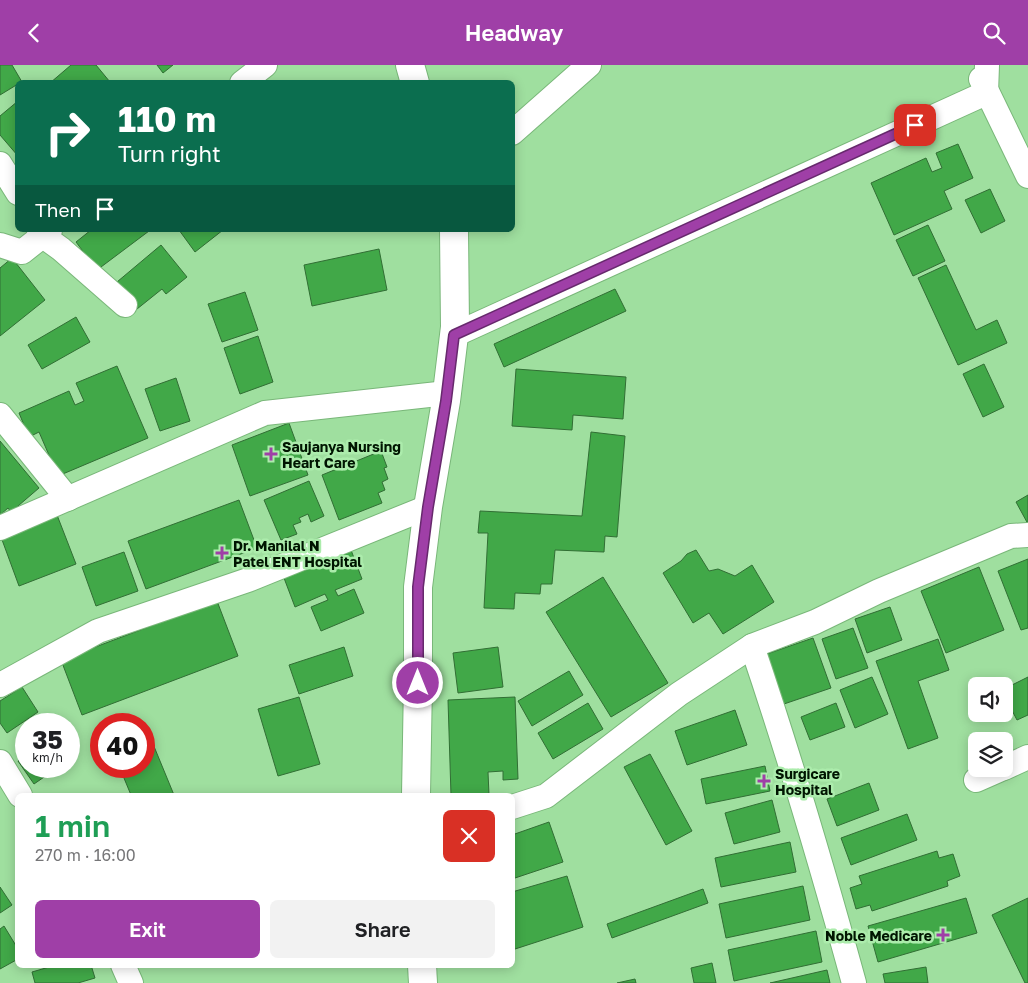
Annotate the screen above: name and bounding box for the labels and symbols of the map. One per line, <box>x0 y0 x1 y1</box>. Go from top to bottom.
pin <box>894 104 936 146</box>
place label: Saujanya Nursing Heart Care <box>282 438 401 471</box>
marker: Saujanya Nursing Heart Care <box>264 447 278 461</box>
place label: Dr. Manilal N Patel ENT Hospital <box>233 537 362 570</box>
marker: Dr. Manilal N Patel ENT Hospital <box>215 546 229 560</box>
position arrow <box>391 656 443 708</box>
speed limit sign: 40 <box>90 713 155 778</box>
place label: Surgicare Hospital <box>775 765 840 798</box>
marker: Surgicare Hospital <box>757 774 771 788</box>
place label: Noble Medicare <box>825 927 932 944</box>
marker: Noble Medicare <box>936 928 950 942</box>

